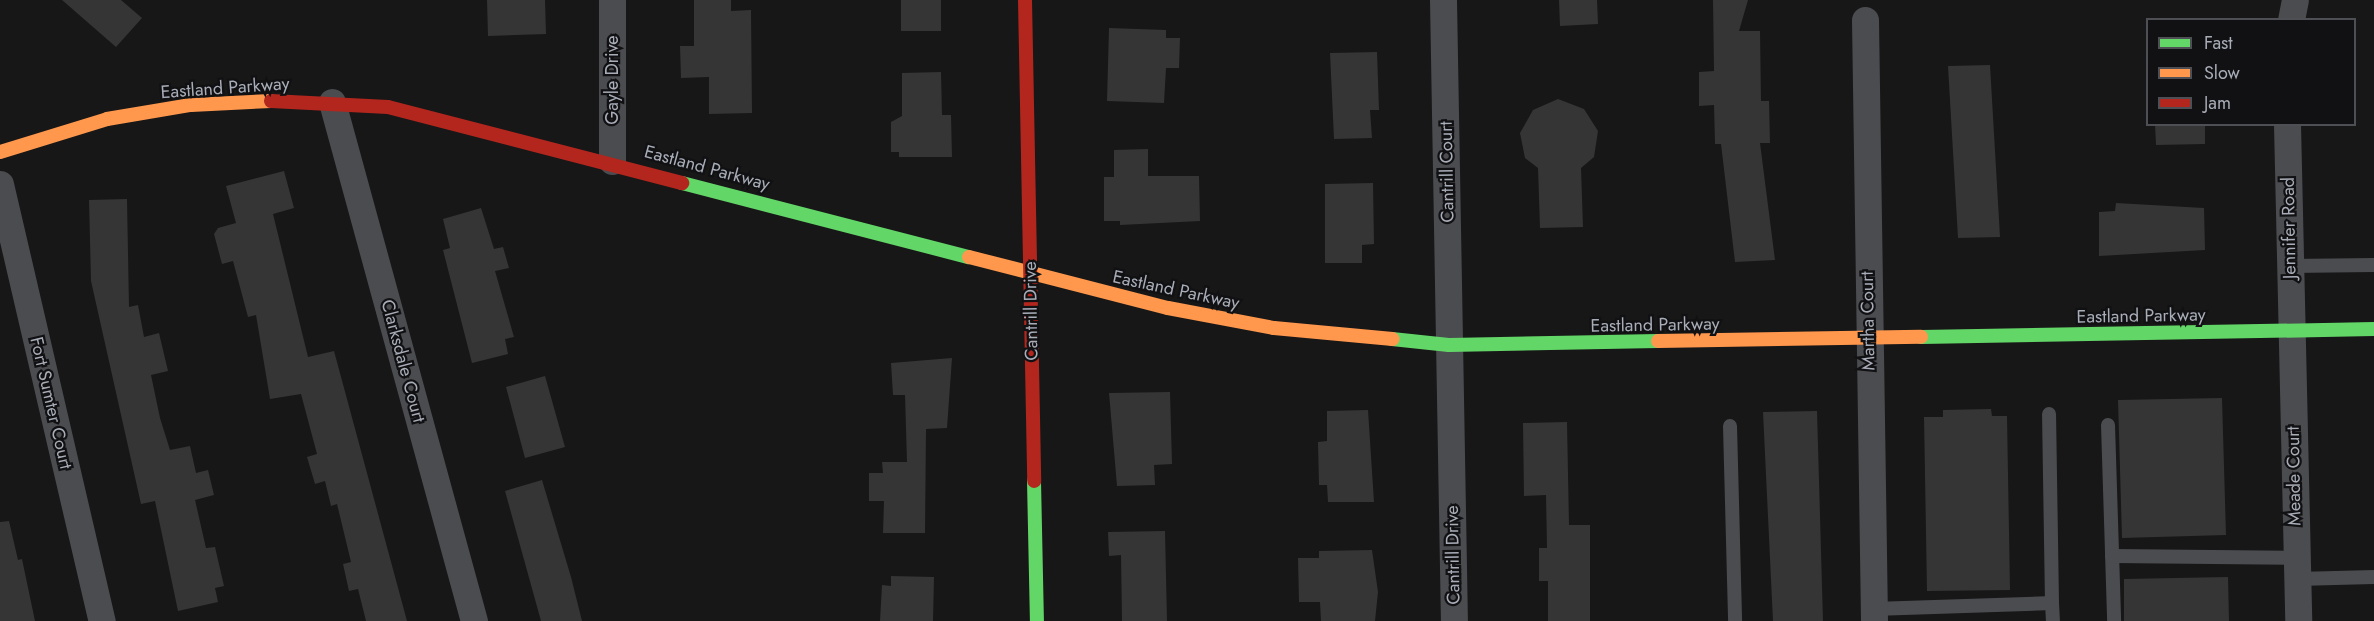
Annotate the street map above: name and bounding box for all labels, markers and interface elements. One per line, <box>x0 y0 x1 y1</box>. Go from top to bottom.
legend <box>2146 18 2356 126</box>
text: Fast <box>2204 30 2233 56</box>
street label: Gayle Drive <box>601 35 623 125</box>
text: Slow <box>2204 60 2240 86</box>
street label: Eastland Parkway <box>160 73 290 103</box>
text: Jam <box>2204 90 2231 116</box>
street label: Cantrill Court <box>1435 121 1459 223</box>
street label: Eastland Parkway <box>642 141 772 195</box>
street label: Jennifer Road <box>2277 177 2301 279</box>
street label: Cantrill Drive <box>1019 261 1043 361</box>
street label: Eastland Parkway <box>1111 266 1241 314</box>
street label: Martha Court <box>1856 271 1880 371</box>
street label: Clarksdale Court <box>376 297 430 425</box>
street label: Eastland Parkway <box>2076 304 2206 328</box>
street label: Eastland Parkway <box>1590 313 1720 337</box>
street label: Fort Sumter Court <box>25 335 77 471</box>
street label: Meade Court <box>2282 426 2306 526</box>
street label: Cantrill Drive <box>1441 505 1465 605</box>

